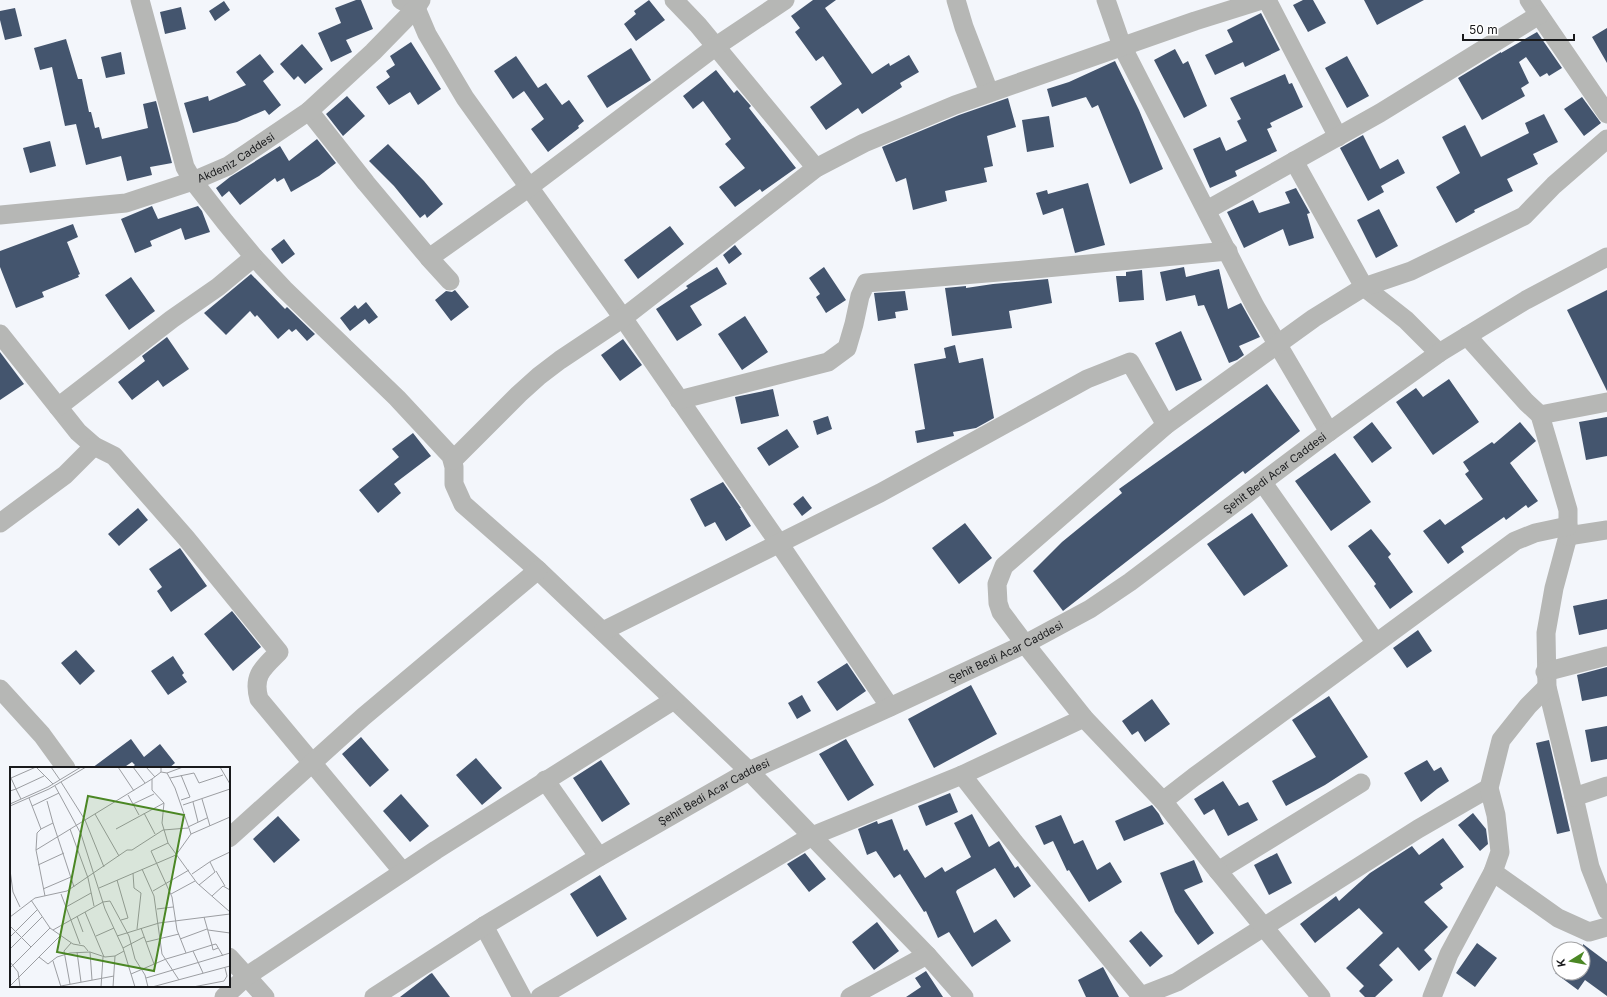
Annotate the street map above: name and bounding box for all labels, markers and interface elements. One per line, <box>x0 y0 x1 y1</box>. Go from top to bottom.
scale bar <box>1463 16 1574 42</box>
text: 50 m <box>1469 22 1498 37</box>
street label: Akdeniz Caddesi <box>195 130 277 185</box>
street label: Şehit Bedi Acar Caddesi <box>1220 430 1329 516</box>
street label: Şehit Bedi Acar Caddesi <box>946 618 1065 686</box>
street label: Şehit Bedi Acar Caddesi <box>656 756 772 829</box>
inset map <box>10 767 230 987</box>
north arrow <box>1551 941 1591 981</box>
text: K <box>1554 958 1569 968</box>

